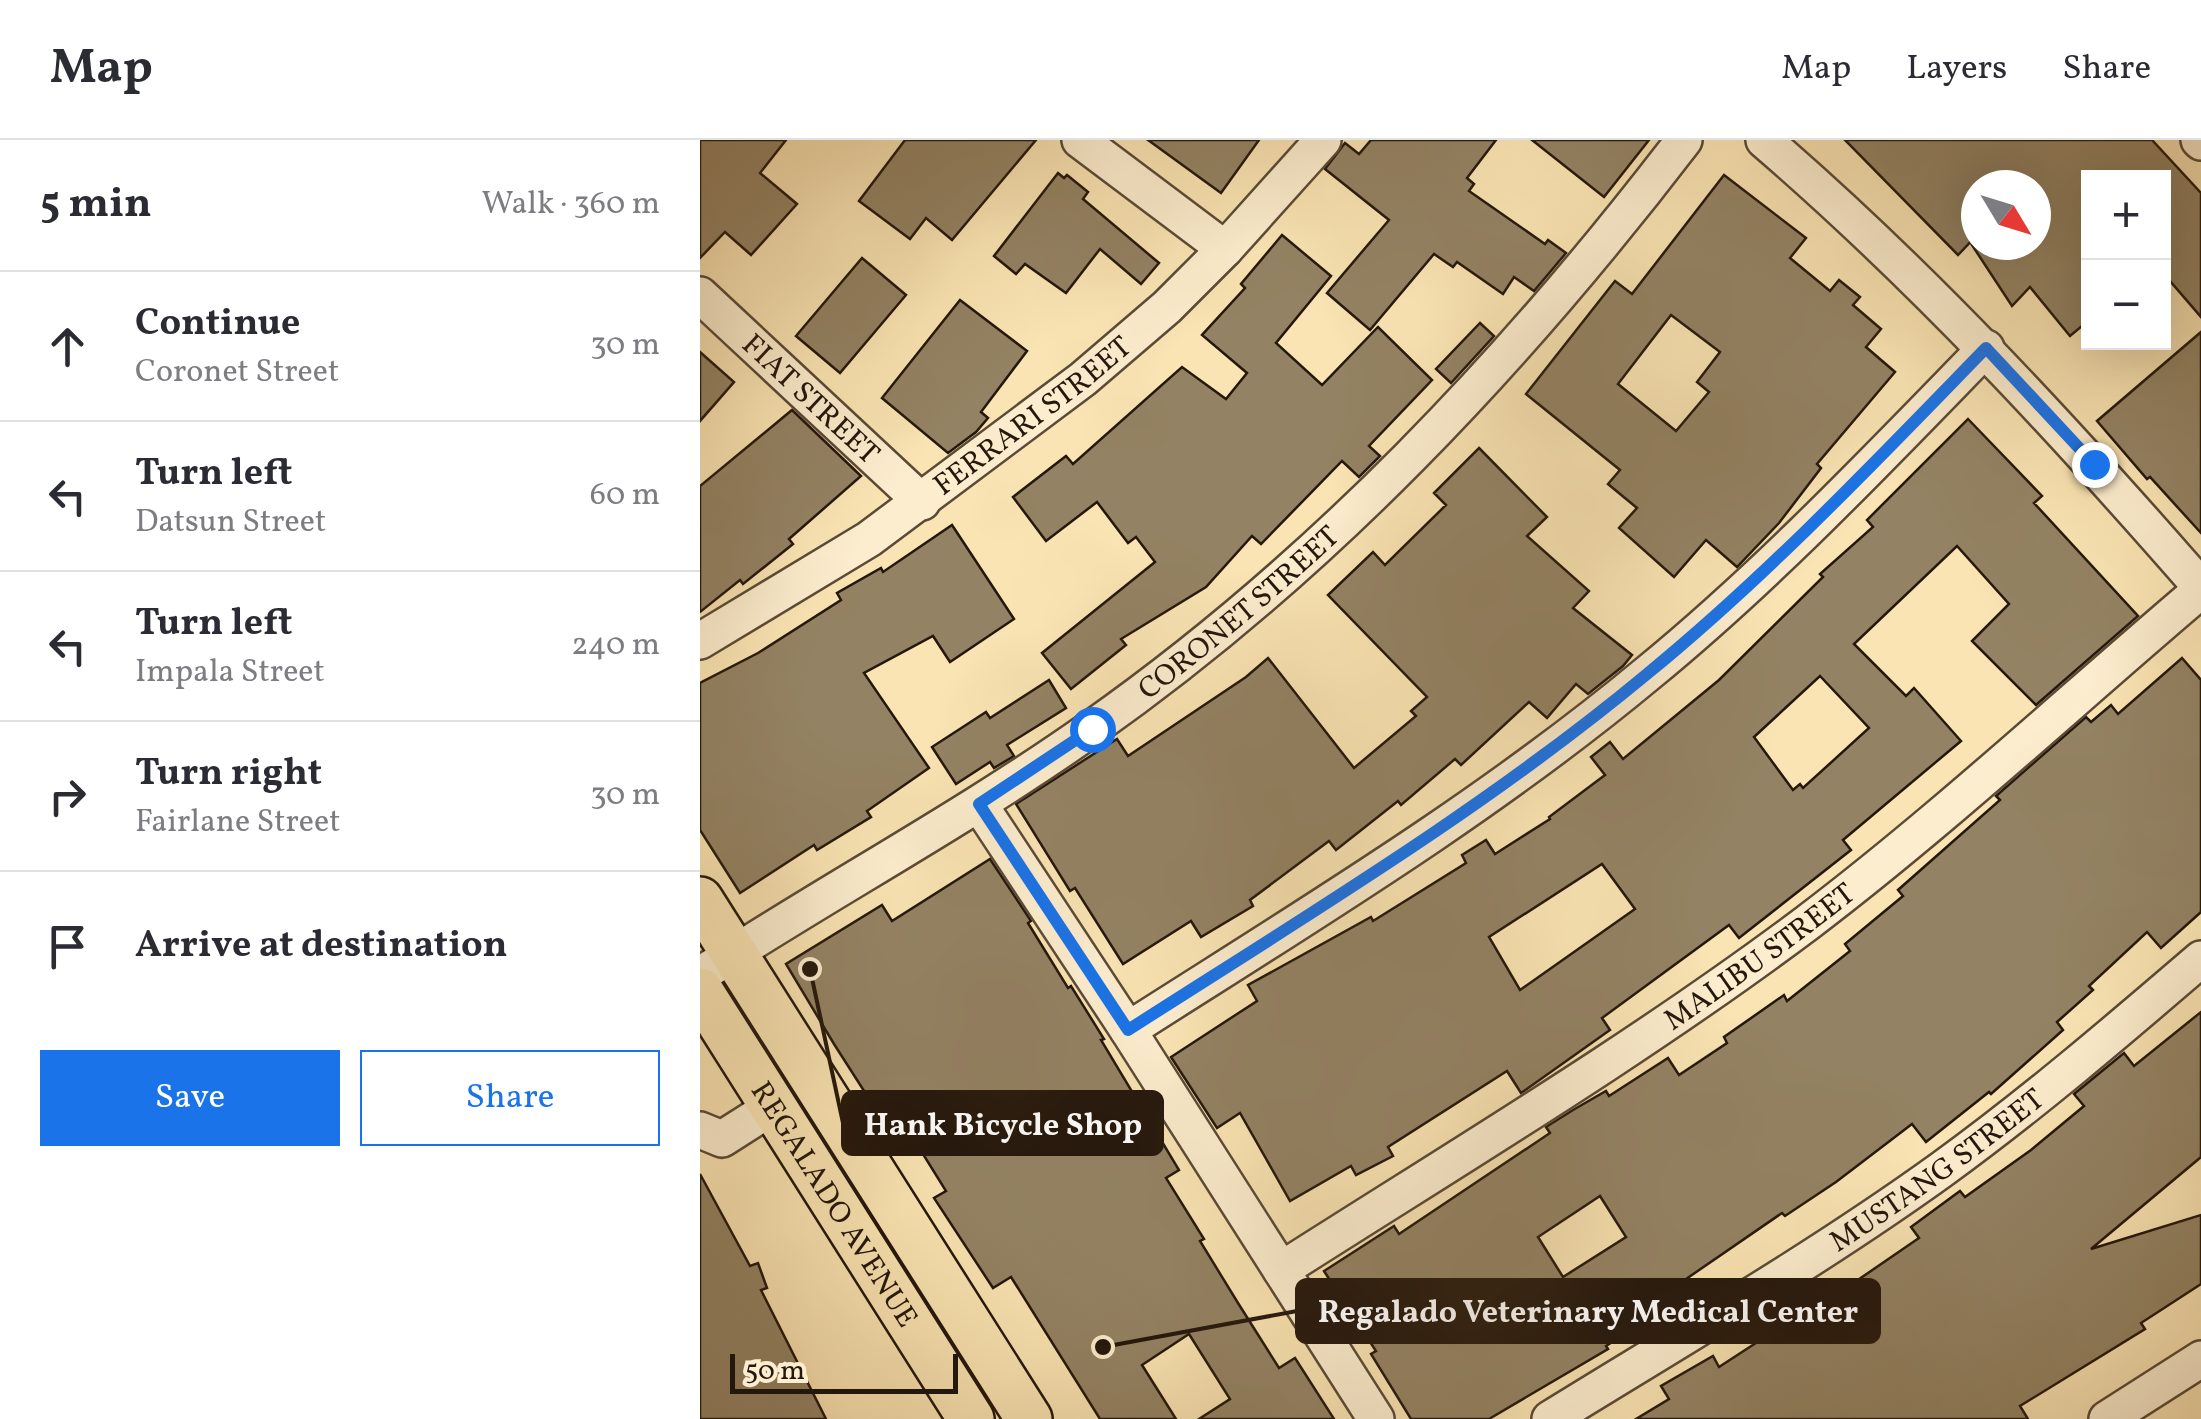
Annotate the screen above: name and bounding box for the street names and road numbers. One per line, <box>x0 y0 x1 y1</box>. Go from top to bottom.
street label: FIAT STREET <box>732 325 888 475</box>
street label: FERRARI STREET <box>925 327 1142 507</box>
street label: CORONET STREET <box>1130 517 1350 711</box>
street label: MALIBU STREET <box>1656 874 1865 1042</box>
street label: REGALADO AVENUE <box>739 1074 927 1336</box>
street label: MUSTANG STREET <box>1822 1080 2054 1263</box>

